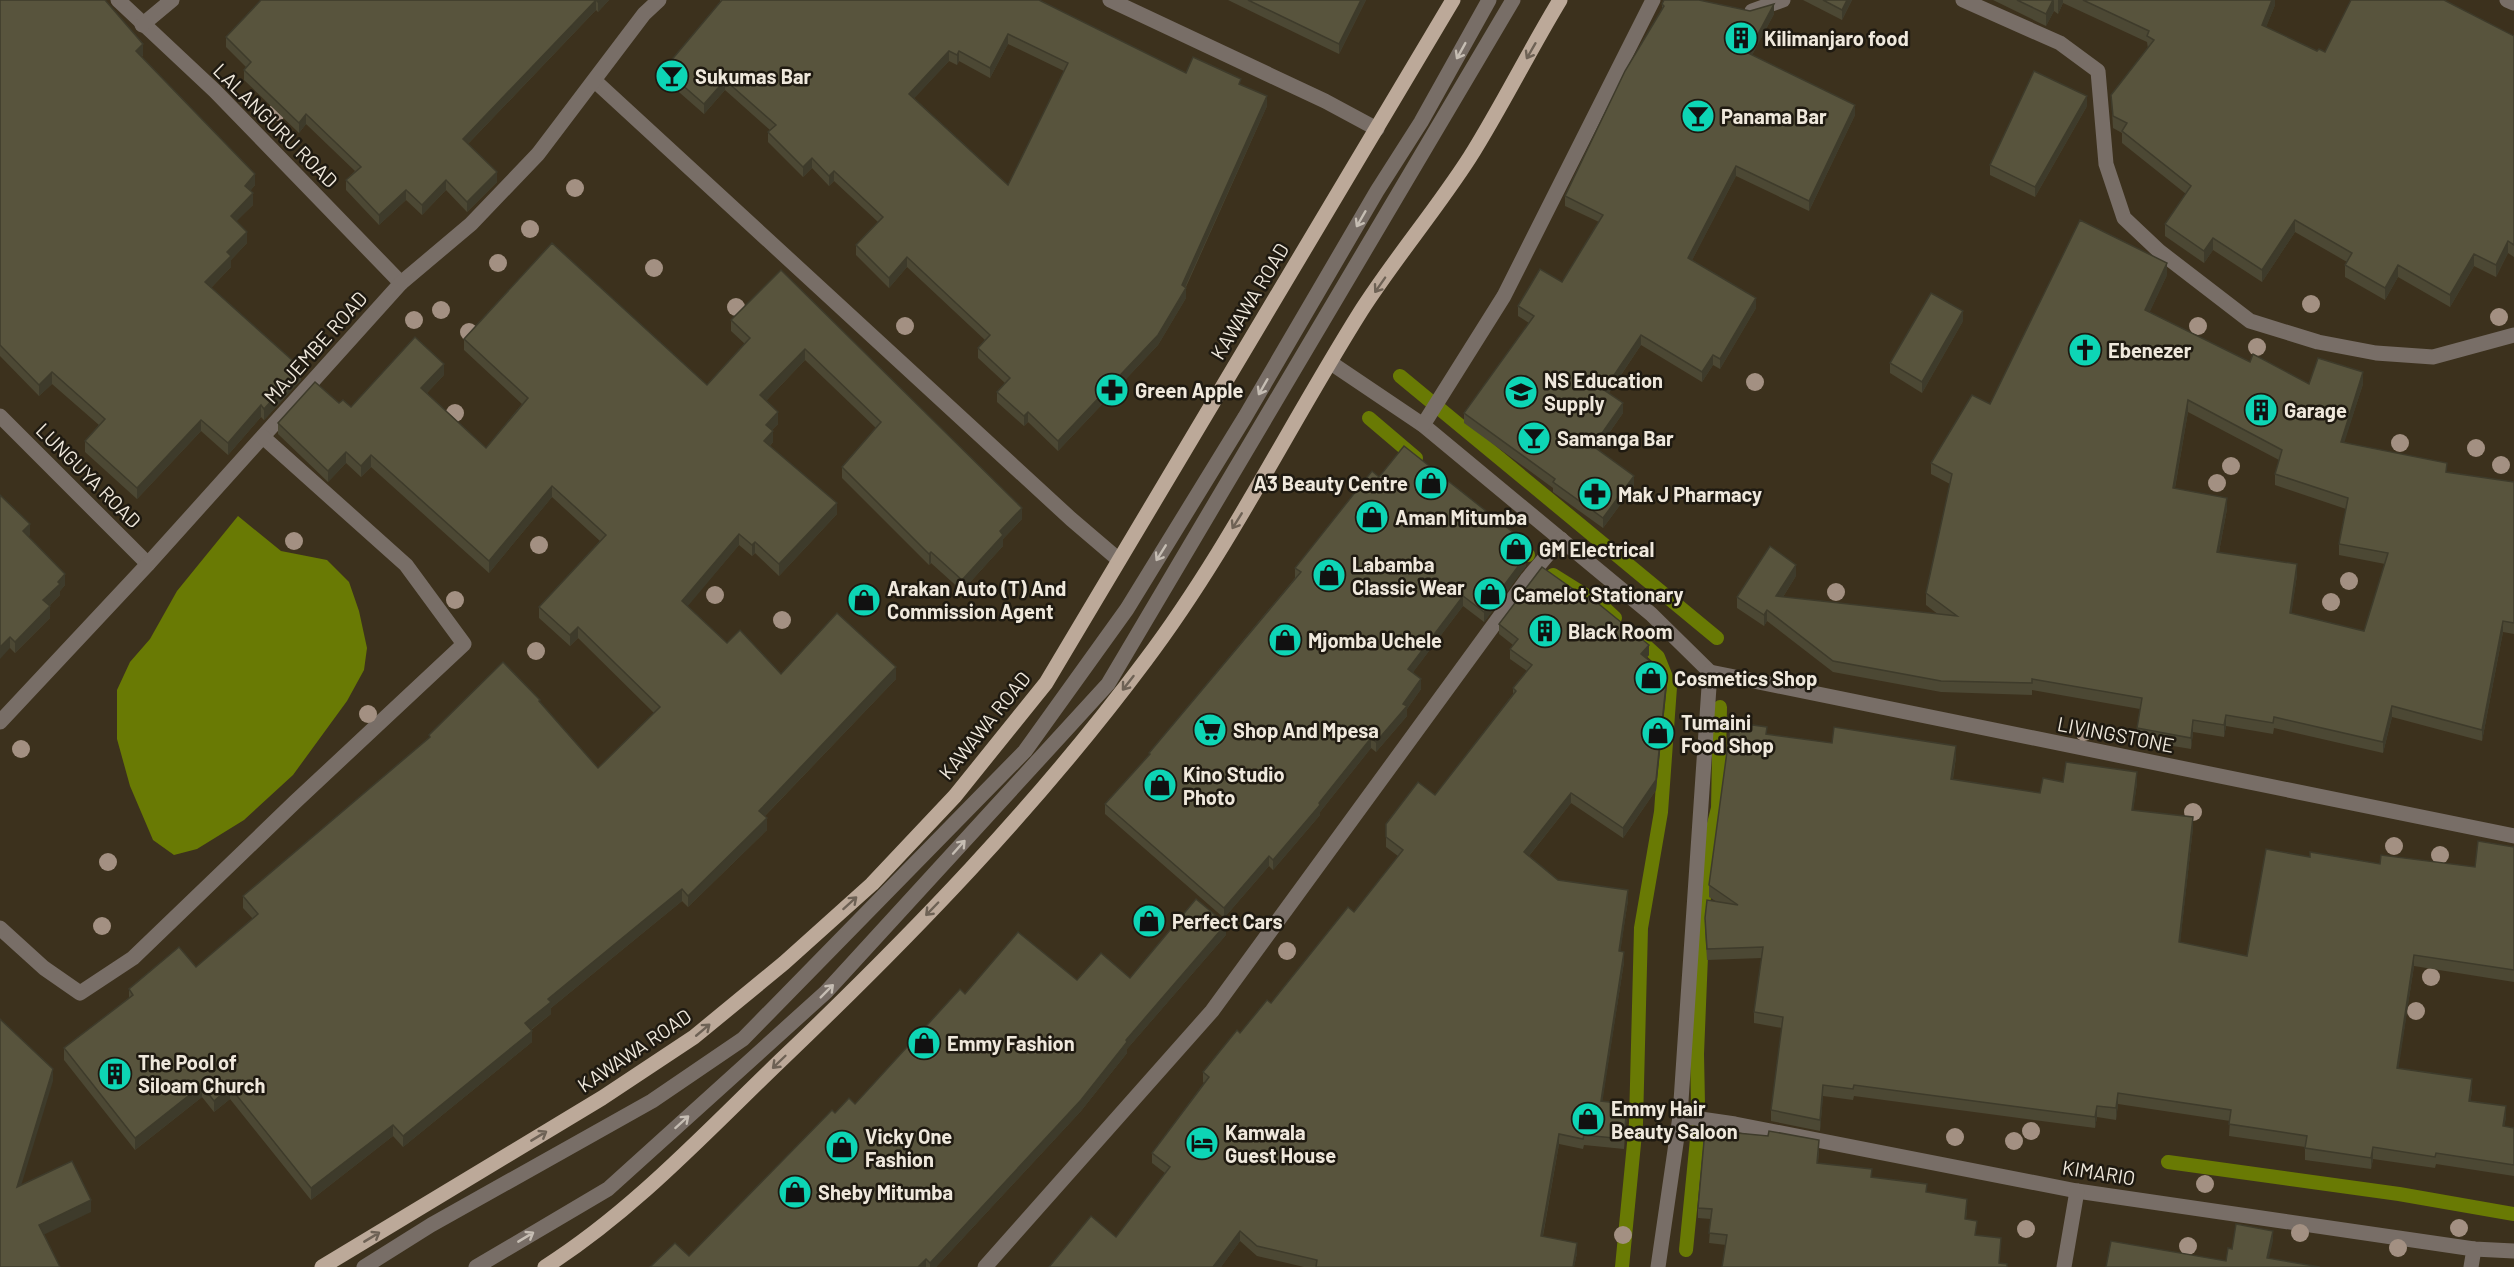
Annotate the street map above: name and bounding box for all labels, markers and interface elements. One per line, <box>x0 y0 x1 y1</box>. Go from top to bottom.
building icon: Kilimanjaro food <box>1723 20 1759 56</box>
place label: Kilimanjaro food <box>1764 26 1909 50</box>
one-way arrow <box>1525 41 1536 59</box>
one-way arrow <box>1454 42 1466 59</box>
street label: LALANGURU ROAD <box>209 58 343 192</box>
bar icon: Sukumas Bar <box>654 58 690 94</box>
place label: Sukumas Bar <box>695 64 812 88</box>
bar icon: Panama Bar <box>1680 98 1716 134</box>
place label: Panama Bar <box>1721 104 1827 128</box>
one-way arrow <box>1355 210 1367 227</box>
street label: KAWAWA ROAD <box>1205 238 1293 364</box>
one-way arrow <box>1374 276 1386 292</box>
street label: MAJEMBE ROAD <box>258 286 372 408</box>
church icon: Ebenezer <box>2067 332 2103 368</box>
place label: Ebenezer <box>2108 338 2192 362</box>
place label: NS Education Supply <box>1544 368 1663 415</box>
pharmacy icon: Green Apple <box>1094 372 1130 408</box>
school or university icon: NS Education Supply <box>1503 374 1539 410</box>
place label: Green Apple <box>1135 378 1243 402</box>
one-way arrow <box>1256 378 1268 395</box>
building icon: Garage <box>2243 392 2279 428</box>
place label: Garage <box>2284 398 2347 422</box>
street label: LUNGUYA ROAD <box>32 418 146 532</box>
bar icon: Samanga Bar <box>1516 420 1552 456</box>
place label: Samanga Bar <box>1557 426 1674 450</box>
shop icon: A3 Beauty Centre <box>1413 465 1449 501</box>
place label: A3 Beauty Centre <box>1254 471 1408 495</box>
pharmacy icon: Mak J Pharmacy <box>1577 476 1613 512</box>
place label: Mak J Pharmacy <box>1618 482 1762 506</box>
shop icon: Aman Mitumba <box>1354 499 1390 535</box>
place label: Aman Mitumba <box>1395 505 1527 529</box>
one-way arrow <box>1231 512 1243 529</box>
shop icon: GM Electrical <box>1498 531 1534 567</box>
place label: GM Electrical <box>1539 537 1654 561</box>
one-way arrow <box>1155 544 1167 561</box>
place label: Labamba Classic Wear <box>1352 552 1465 599</box>
shop icon: Labamba Classic Wear <box>1311 557 1347 593</box>
place label: Arakan Auto (T) And Commission Agent <box>887 576 1066 623</box>
shop icon: Camelot Stationary <box>1472 576 1508 612</box>
shop icon: Arakan Auto (T) And Commission Agent <box>846 582 882 618</box>
place label: Camelot Stationary <box>1513 582 1684 606</box>
building icon: Black Room <box>1527 613 1563 649</box>
place label: Black Room <box>1568 619 1672 643</box>
shop icon: Mjomba Uchele <box>1267 622 1303 658</box>
place label: Mjomba Uchele <box>1308 628 1442 652</box>
shop icon: Cosmetics Shop <box>1633 660 1669 696</box>
street label: KAWAWA ROAD <box>933 666 1035 784</box>
place label: Cosmetics Shop <box>1674 666 1817 690</box>
one-way arrow <box>1122 675 1135 691</box>
place label: Tumaini Food Shop <box>1681 710 1774 757</box>
street label: LIVINGSTONE <box>2055 711 2177 757</box>
supermarket icon: Shop And Mpesa <box>1192 712 1228 748</box>
shop icon: Tumaini Food Shop <box>1640 715 1676 751</box>
place label: Shop And Mpesa <box>1233 718 1379 742</box>
place label: Kino Studio Photo <box>1183 762 1285 809</box>
shop icon: Kino Studio Photo <box>1142 767 1178 803</box>
one-way arrow <box>951 840 966 855</box>
one-way arrow <box>843 896 858 910</box>
one-way arrow <box>924 902 939 917</box>
shop icon: Perfect Cars <box>1131 903 1167 939</box>
place label: Perfect Cars <box>1172 909 1283 933</box>
one-way arrow <box>819 984 834 998</box>
street label: KAWAWA ROAD <box>573 1003 695 1097</box>
one-way arrow <box>694 1024 710 1037</box>
shop icon: Emmy Fashion <box>906 1025 942 1061</box>
place label: Emmy Fashion <box>947 1031 1075 1055</box>
place label: The Pool of Siloam Church <box>138 1050 265 1097</box>
one-way arrow <box>772 1055 787 1069</box>
building icon: The Pool of Siloam Church <box>97 1056 133 1092</box>
place label: Emmy Hair Beauty Saloon <box>1611 1096 1738 1143</box>
shop icon: Emmy Hair Beauty Saloon <box>1570 1101 1606 1137</box>
one-way arrow <box>674 1115 689 1129</box>
place label: Kamwala Guest House <box>1225 1120 1336 1167</box>
place label: Vicky One Fashion <box>865 1124 952 1171</box>
hotel icon: Kamwala Guest House <box>1184 1125 1220 1161</box>
shop icon: Vicky One Fashion <box>824 1129 860 1165</box>
one-way arrow <box>530 1130 547 1142</box>
street label: KIMARIO <box>2061 1154 2137 1190</box>
shop icon: Sheby Mitumba <box>777 1174 813 1210</box>
place label: Sheby Mitumba <box>818 1180 953 1204</box>
one-way arrow <box>363 1230 380 1242</box>
one-way arrow <box>517 1231 534 1243</box>

